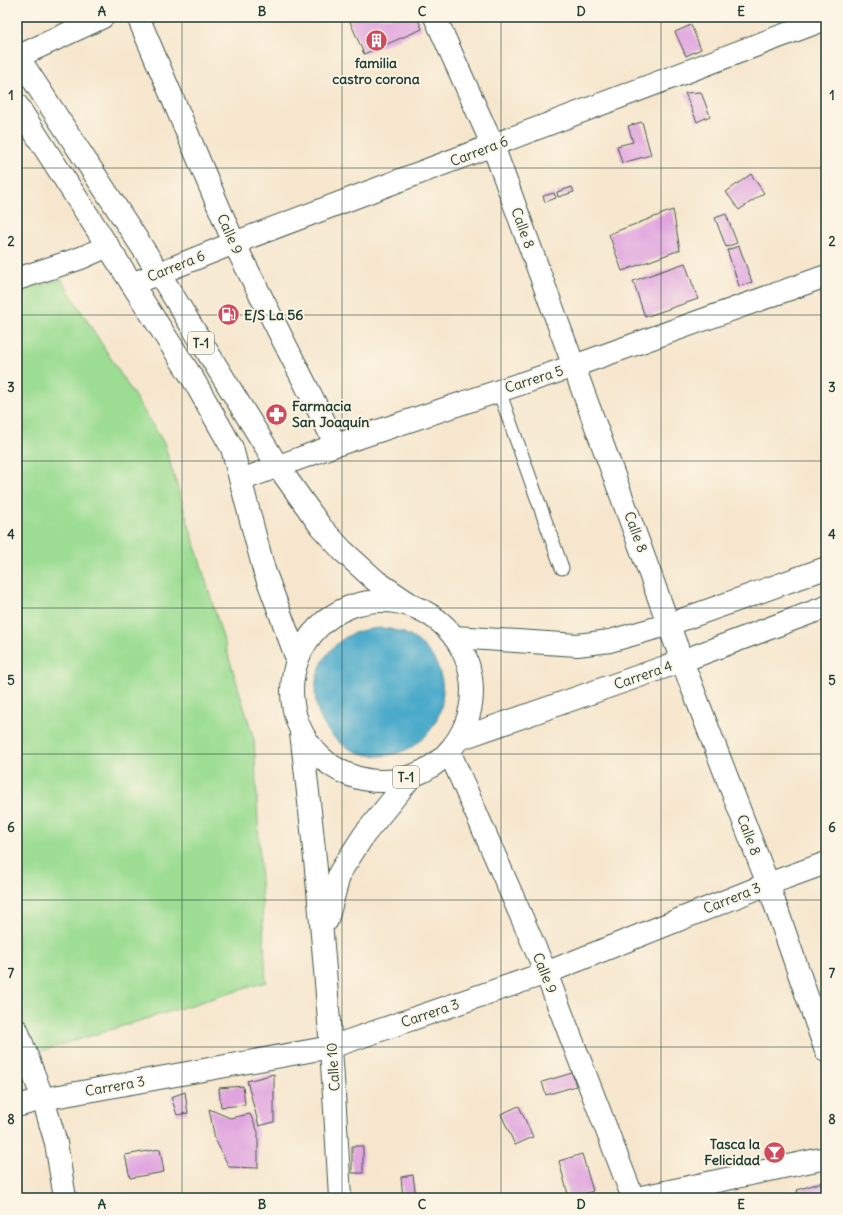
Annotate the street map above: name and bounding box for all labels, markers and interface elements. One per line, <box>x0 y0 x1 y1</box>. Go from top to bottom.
text: A <box>98 3 107 20</box>
text: B <box>258 3 267 20</box>
text: C <box>418 3 427 20</box>
text: D <box>576 3 586 20</box>
text: E <box>737 3 745 20</box>
building icon: familia castro corona <box>363 28 389 54</box>
place label: familia castro corona <box>332 54 420 88</box>
text: 1 <box>8 87 14 104</box>
text: 1 <box>829 87 835 104</box>
street label: Carrera 6 <box>447 132 511 170</box>
street label: Calle 8 <box>507 205 539 251</box>
street label: Calle 9 <box>213 211 247 257</box>
text: 2 <box>7 233 15 250</box>
text: 2 <box>828 233 836 250</box>
street label: Carrera 6 <box>145 246 207 286</box>
fuel station icon: E/S La 56 <box>215 302 241 328</box>
place label: E/S La 56 <box>244 306 303 324</box>
road number: T-1 <box>188 332 214 354</box>
street label: Carrera 5 <box>502 361 566 397</box>
text: 3 <box>7 379 15 396</box>
text: 3 <box>828 379 836 396</box>
place label: Farmacia San Joaquín <box>292 397 369 431</box>
pharmacy icon: Farmacia San Joaquín <box>263 401 289 427</box>
street label: Calle 8 <box>620 509 652 555</box>
text: 4 <box>7 526 15 543</box>
text: 4 <box>828 526 836 543</box>
street label: Carrera 4 <box>611 657 675 693</box>
text: 5 <box>7 672 15 689</box>
text: 5 <box>828 672 836 689</box>
road number: T-1 <box>393 766 419 788</box>
street label: Calle 8 <box>733 812 765 858</box>
text: 6 <box>7 819 15 836</box>
text: 6 <box>828 819 836 836</box>
street label: Carrera 3 <box>701 878 763 918</box>
street label: Calle 9 <box>529 950 561 996</box>
text: 7 <box>8 965 15 982</box>
text: 7 <box>829 965 836 982</box>
street label: Carrera 3 <box>398 995 462 1031</box>
street label: Calle 10 <box>322 1042 344 1092</box>
street label: Carrera 3 <box>84 1072 146 1100</box>
text: 8 <box>7 1111 15 1128</box>
text: 8 <box>828 1111 836 1128</box>
place label: Tasca la Felicidad <box>704 1135 761 1169</box>
bar icon: Tasca la Felicidad <box>762 1139 788 1165</box>
text: A <box>98 1196 107 1213</box>
text: B <box>258 1196 267 1213</box>
text: C <box>418 1196 427 1213</box>
text: D <box>576 1196 586 1213</box>
text: E <box>737 1196 745 1213</box>

